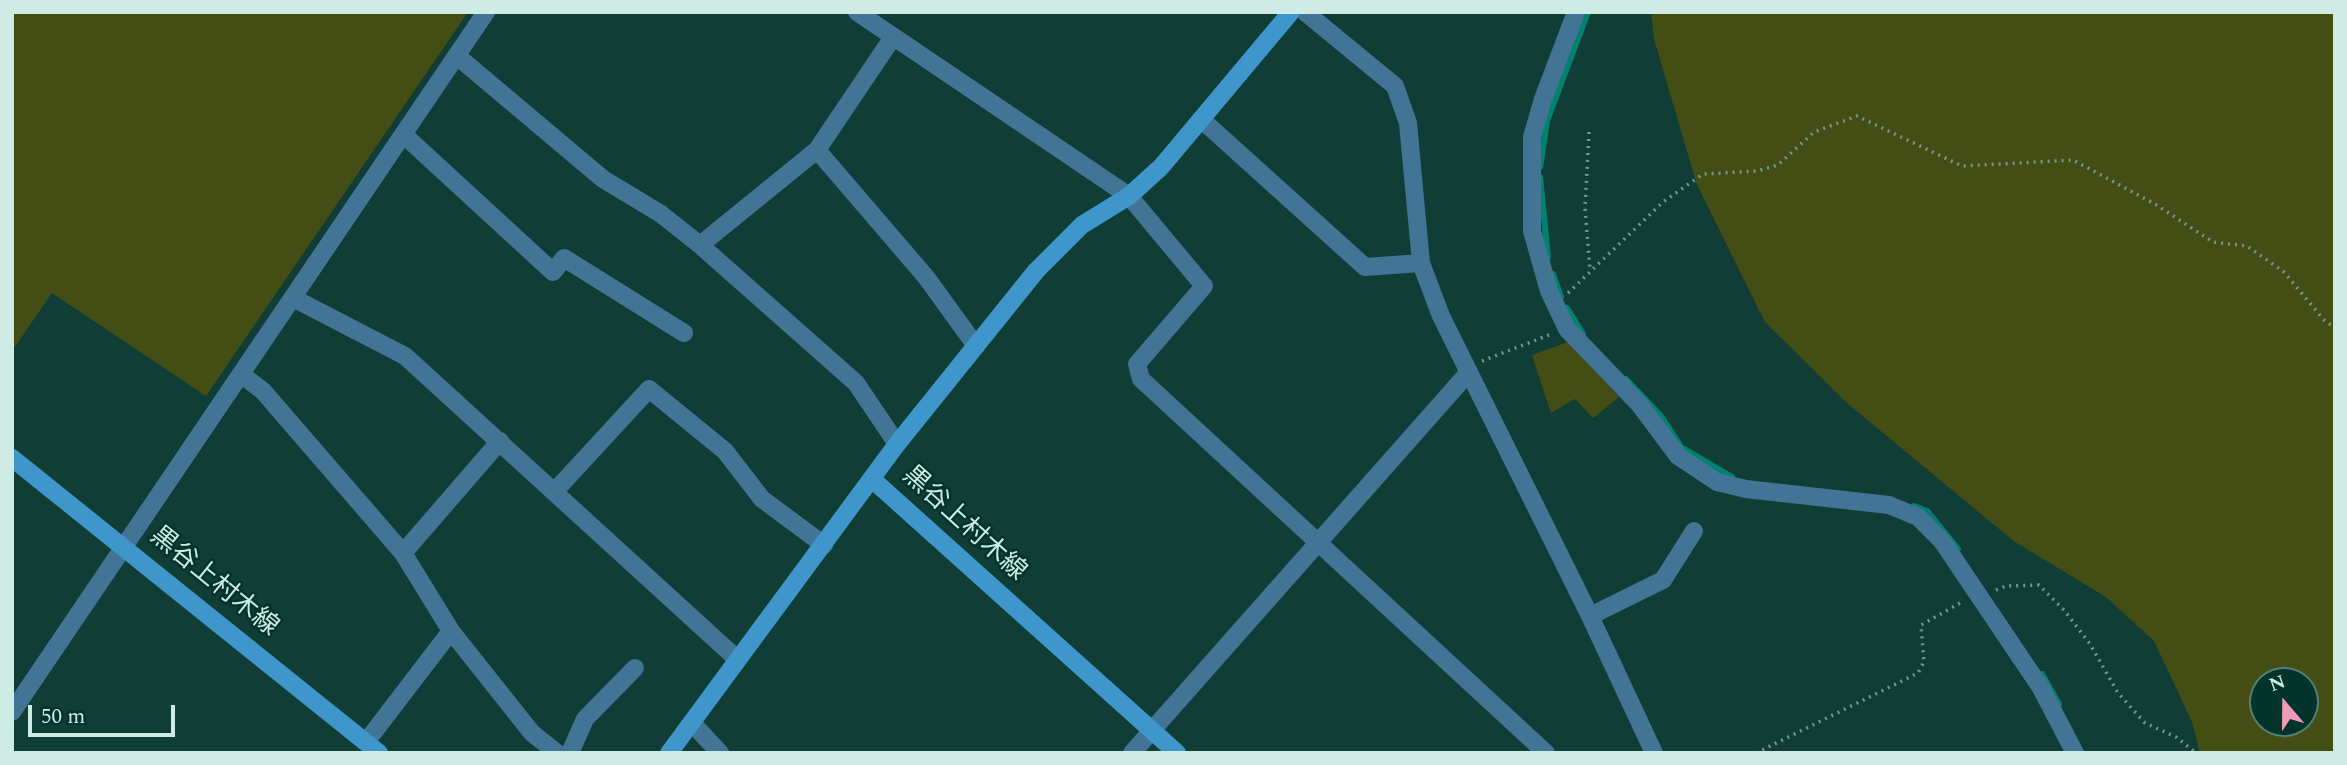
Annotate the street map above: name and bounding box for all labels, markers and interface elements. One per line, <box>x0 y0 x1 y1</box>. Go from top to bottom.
street label: 黒谷上村木線 <box>895 461 1031 589</box>
street label: 黒谷上村木線 <box>143 522 283 644</box>
north arrow <box>2249 667 2319 737</box>
text: N <box>2265 667 2290 700</box>
scale bar <box>32 692 178 736</box>
text: 50 m <box>41 701 85 733</box>

